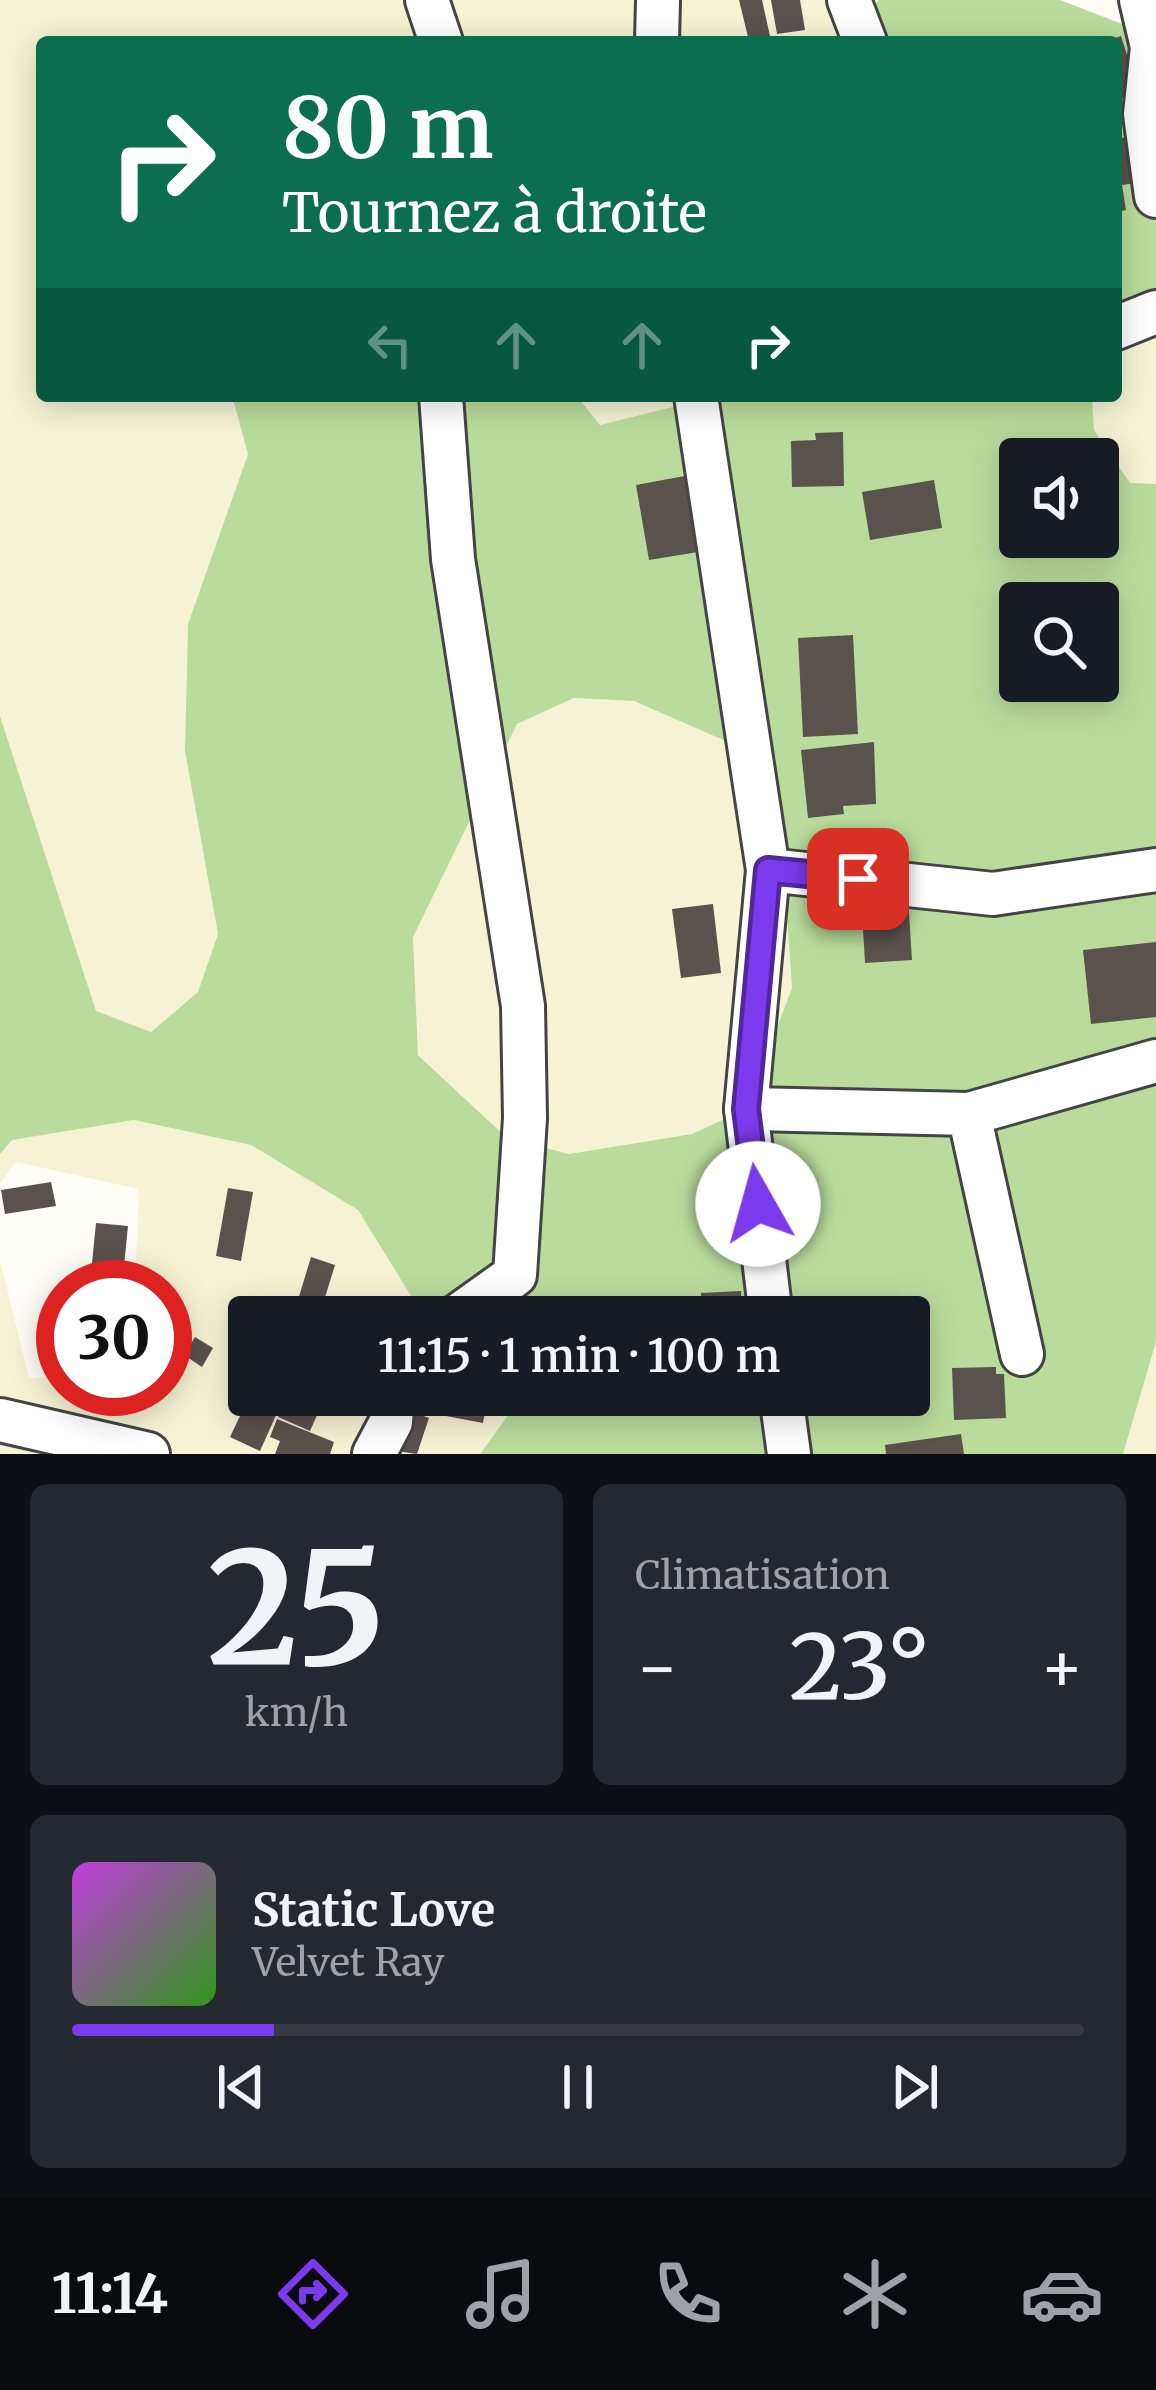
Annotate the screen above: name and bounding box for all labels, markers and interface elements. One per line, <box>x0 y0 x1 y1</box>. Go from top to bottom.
text: 80 m <box>282 75 494 181</box>
icon: right <box>84 84 240 240</box>
text: Tournez à droite <box>282 179 707 247</box>
icon: left <box>357 312 423 378</box>
icon: ahead <box>483 312 549 378</box>
icon: ahead <box>609 312 675 378</box>
icon: right <box>735 312 801 378</box>
map controls <box>999 438 1119 702</box>
button: sound <box>999 438 1119 558</box>
button: search <box>999 582 1119 702</box>
pin <box>807 828 909 930</box>
icon: arrive <box>825 846 891 912</box>
position arrow <box>695 1141 821 1267</box>
speed limit sign: 30 <box>36 1260 192 1416</box>
text: 11:15 · 1 min · 100 m <box>378 1328 780 1384</box>
text: 25 <box>207 1511 386 1708</box>
text: Climatisation <box>635 1551 890 1600</box>
text: 23° <box>789 1610 930 1724</box>
text: − <box>635 1626 679 1709</box>
text: + <box>1040 1626 1084 1709</box>
text: km/h <box>245 1688 348 1737</box>
text: Static Love <box>252 1882 495 1938</box>
text: Velvet Ray <box>252 1938 444 1987</box>
icon: previous <box>208 2054 274 2120</box>
icon: pause <box>545 2054 611 2120</box>
icon: next <box>882 2054 948 2120</box>
icon: directions <box>271 2252 355 2336</box>
icon: music <box>459 2252 543 2336</box>
icon: phone <box>646 2252 730 2336</box>
icon: climate <box>833 2252 917 2336</box>
icon: car <box>1020 2252 1104 2336</box>
text: 11:14 <box>52 2260 168 2328</box>

